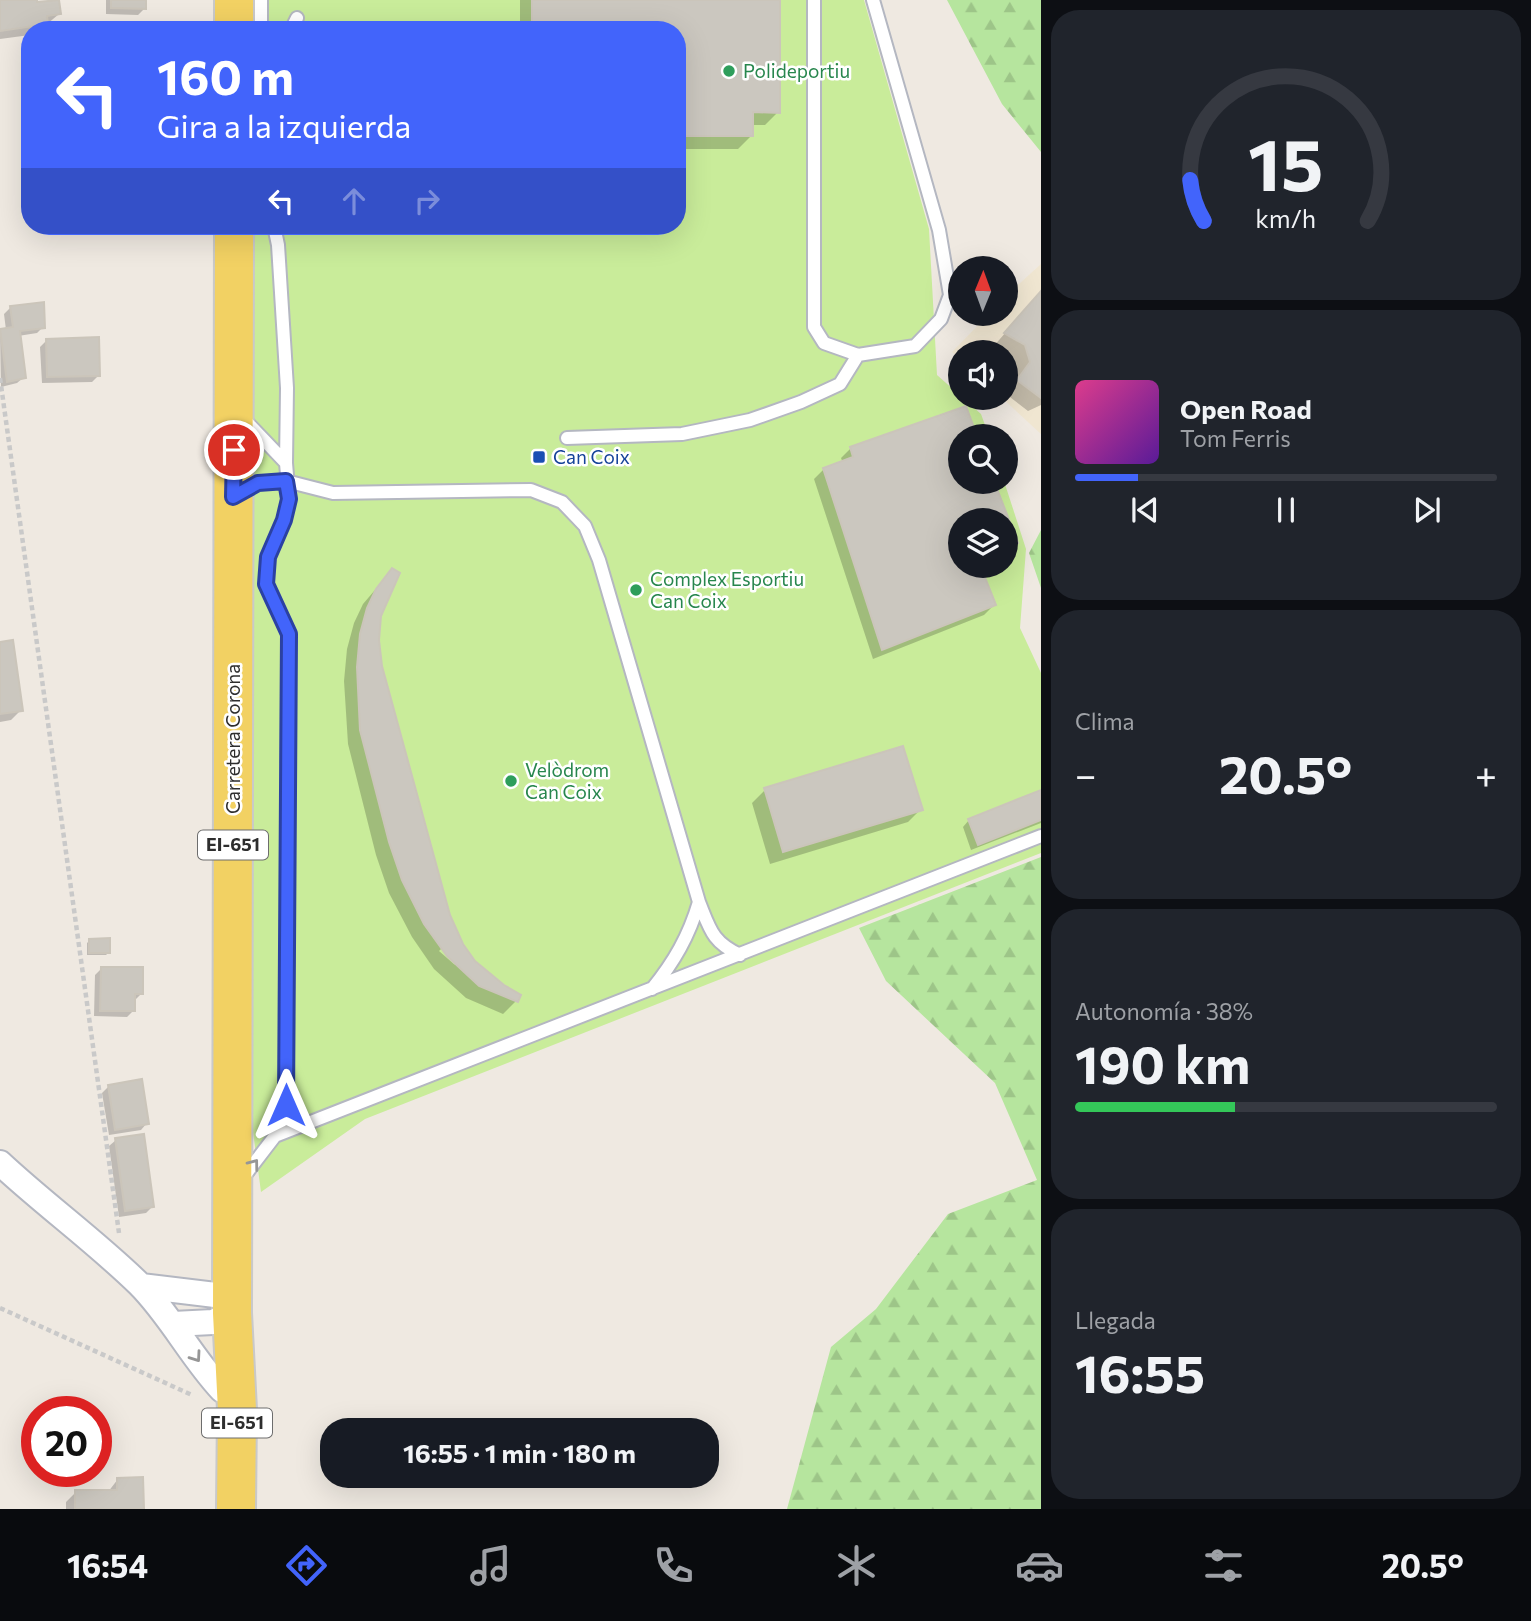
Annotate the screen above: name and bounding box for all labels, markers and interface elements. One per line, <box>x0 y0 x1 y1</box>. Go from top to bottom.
text: 160 m <box>157 45 294 105</box>
icon: left <box>42 49 133 140</box>
place label: Polideportiu <box>743 59 850 82</box>
marker: Polideportiu <box>721 63 737 79</box>
text: Gira a la izquierda <box>157 105 411 145</box>
text: 15 <box>1248 117 1324 206</box>
icon: left <box>262 182 300 220</box>
icon: ahead <box>335 182 373 220</box>
icon: right <box>408 182 446 220</box>
text: km/h <box>1256 203 1316 233</box>
north arrow <box>948 256 1018 326</box>
map controls <box>948 256 1018 578</box>
button: sound <box>948 340 1018 410</box>
text: Open Road <box>1180 393 1312 424</box>
pin <box>204 420 264 480</box>
button: search <box>948 424 1018 494</box>
text: Tom Ferris <box>1180 424 1291 452</box>
icon: arrive <box>215 431 253 469</box>
place label: Can Coix <box>553 445 630 468</box>
marker: Can Coix <box>531 449 547 465</box>
icon: previous <box>1126 491 1164 529</box>
icon: pause <box>1267 491 1305 529</box>
icon: next <box>1408 491 1446 529</box>
button: layers <box>948 508 1018 578</box>
place label: Complex Esportiu Can Coix <box>650 567 804 612</box>
marker: Complex Esportiu Can Coix <box>628 582 644 598</box>
street label: Carretera Corona <box>221 664 244 814</box>
text: Clima <box>1075 707 1135 735</box>
text: 20.5° <box>1219 741 1352 805</box>
text: − <box>1075 750 1097 797</box>
text: + <box>1475 750 1497 797</box>
place label: Velòdrom Can Coix <box>525 758 609 803</box>
marker: Velòdrom Can Coix <box>503 773 519 789</box>
road number: EI-651 <box>198 830 268 860</box>
text: Autonomía · 38% <box>1075 997 1253 1025</box>
text: 190 km <box>1075 1031 1250 1095</box>
position arrow <box>249 1068 323 1142</box>
one-way arrow <box>245 1159 258 1172</box>
text: Llegada <box>1075 1306 1156 1334</box>
text: 16:55 <box>1075 1340 1205 1404</box>
one-way arrow <box>188 1349 200 1362</box>
speed limit sign: 20 <box>21 1396 112 1487</box>
road number: EI-651 <box>202 1408 272 1438</box>
text: 16:55 · 1 min · 180 m <box>403 1437 636 1468</box>
icon: directions <box>282 1541 331 1590</box>
icon: music <box>466 1541 515 1590</box>
icon: phone <box>649 1541 698 1590</box>
icon: climate <box>832 1541 881 1590</box>
icon: car <box>1015 1541 1064 1590</box>
icon: filters <box>1199 1541 1248 1590</box>
text: 16:54 <box>67 1545 148 1585</box>
text: 20.5° <box>1382 1545 1464 1585</box>

